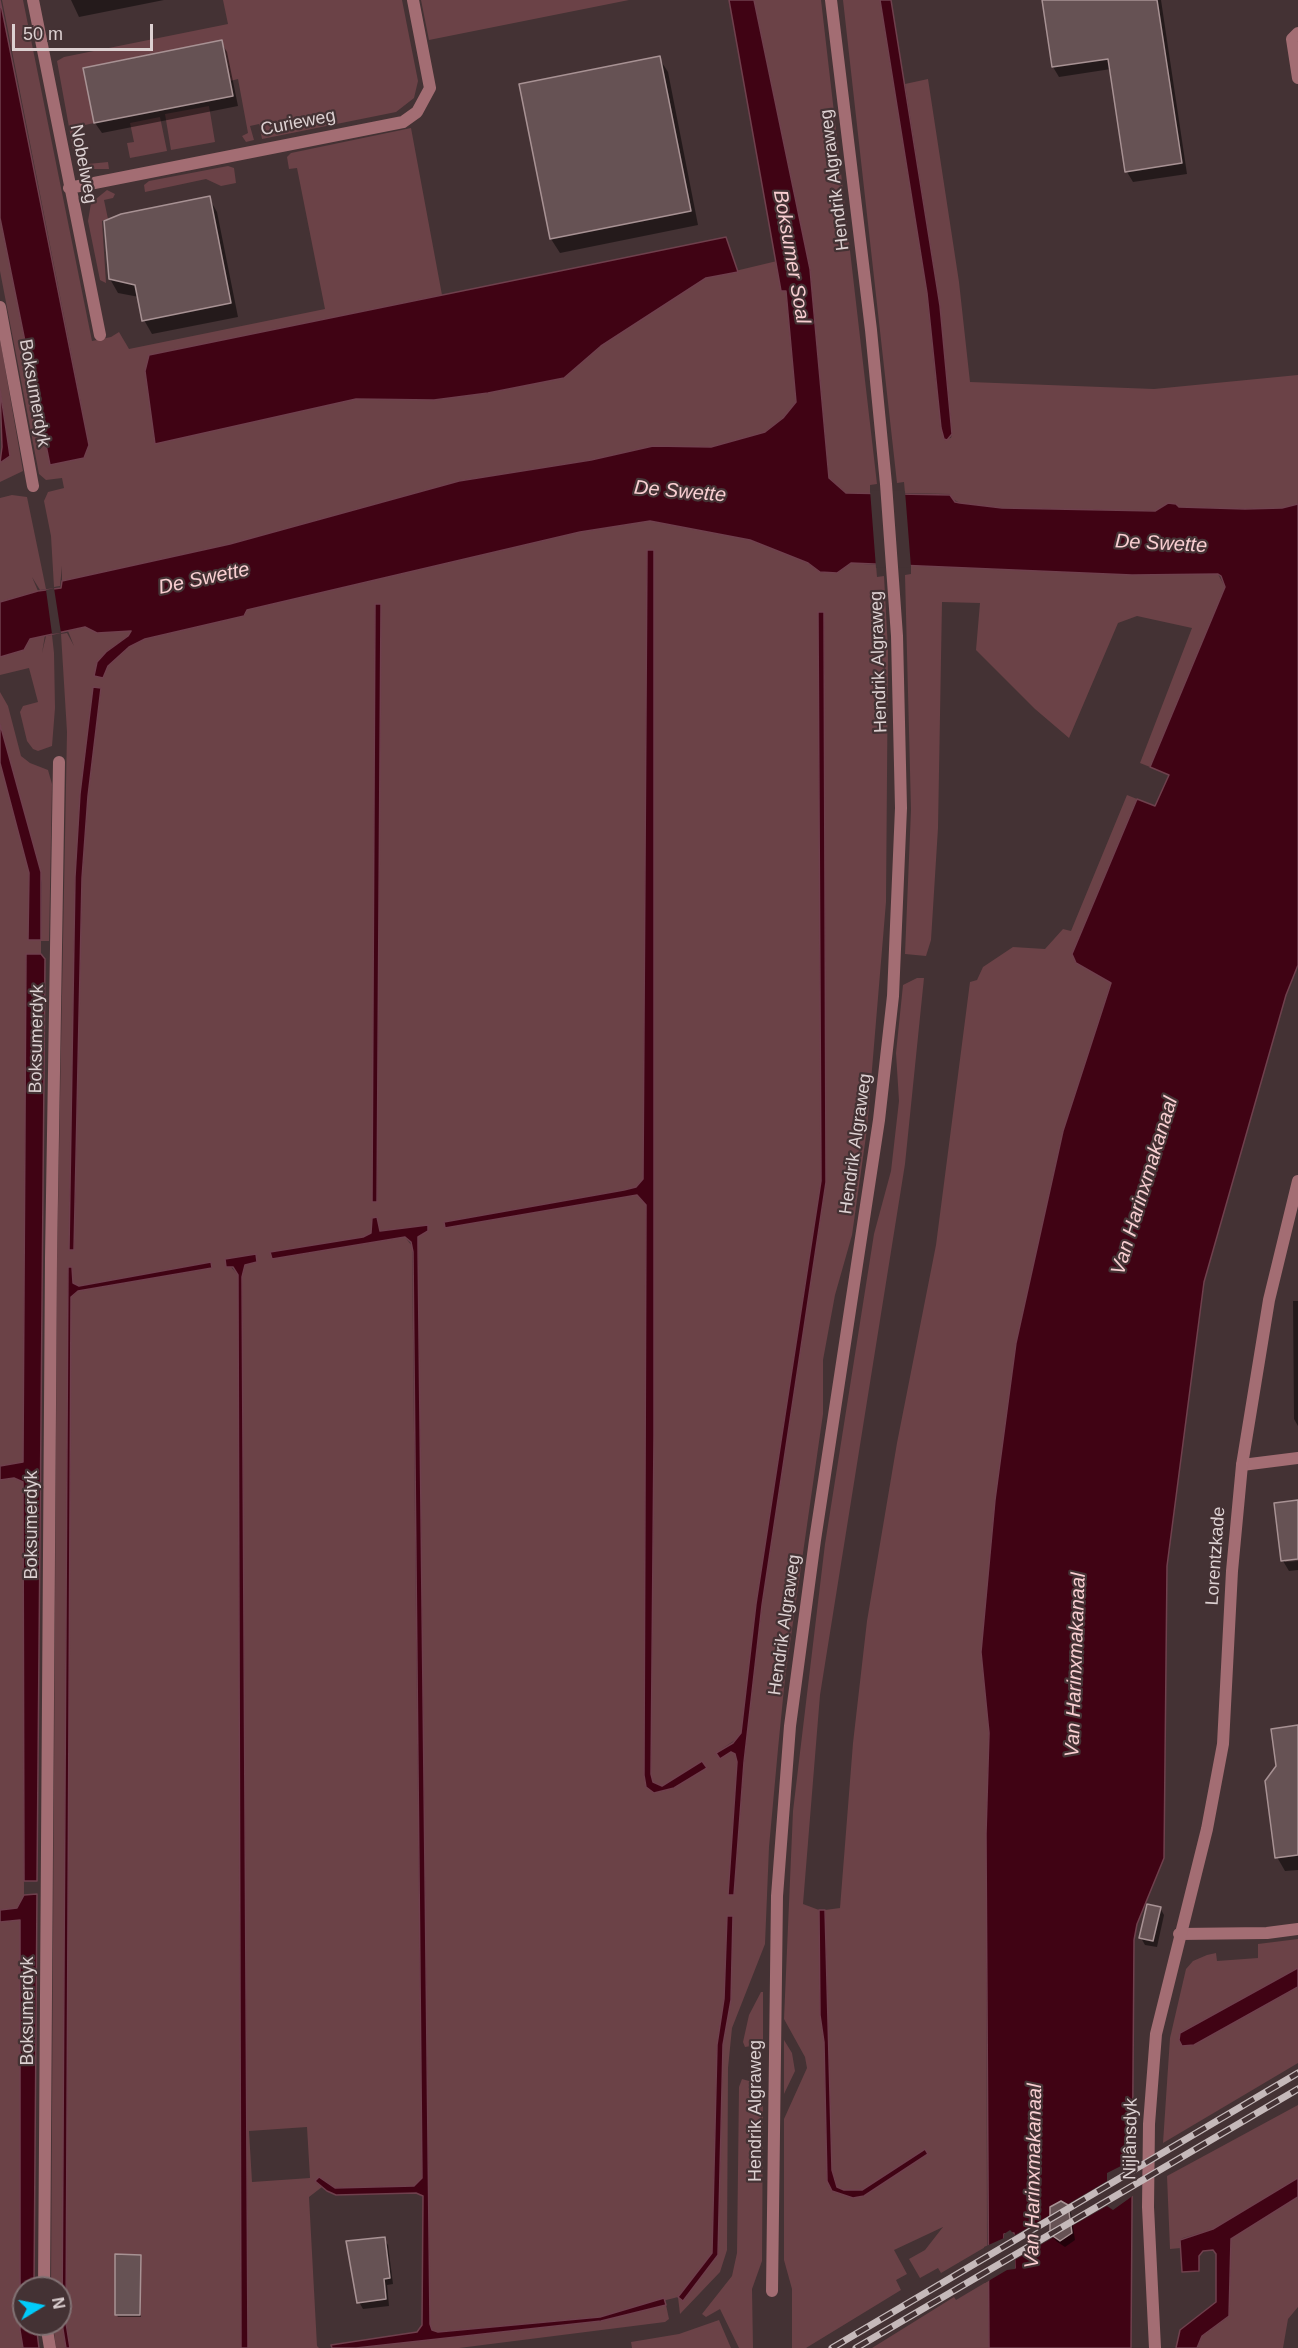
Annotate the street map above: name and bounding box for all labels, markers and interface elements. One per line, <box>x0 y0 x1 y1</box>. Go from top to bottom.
scale bar <box>15 12 156 50</box>
text: 50 m <box>23 24 63 44</box>
street label: Curieweg <box>259 105 337 141</box>
street label: Hendrik Algraweg <box>816 108 854 252</box>
street label: Nobelweg <box>65 123 101 205</box>
water label: Boksumer Soal <box>767 188 815 326</box>
street label: Boksumerdyk <box>14 337 54 449</box>
water label: De Swette <box>633 476 727 508</box>
water label: De Swette <box>1114 530 1208 558</box>
water label: De Swette <box>156 558 252 600</box>
street label: Hendrik Algraweg <box>866 591 892 733</box>
street label: Boksumerdyk <box>25 984 49 1094</box>
street label: Hendrik Algraweg <box>835 1072 877 1216</box>
water label: Van Harinxmakanaal <box>1106 1094 1184 1278</box>
street label: Boksumerdyk <box>21 1470 43 1580</box>
street label: Lorentzkade <box>1202 1506 1230 1606</box>
street label: Hendrik Algraweg <box>764 1553 806 1697</box>
water label: Van Harinxmakanaal <box>1061 1572 1091 1758</box>
street label: Boksumerdyk <box>17 1956 39 2066</box>
street label: Hendrik Algraweg <box>745 2040 767 2182</box>
water label: Van Harinxmakanaal <box>1020 2083 1048 2269</box>
street label: Nijlânsdyk <box>1119 2098 1143 2180</box>
north arrow <box>12 2276 72 2336</box>
text: N <box>49 2296 68 2310</box>

